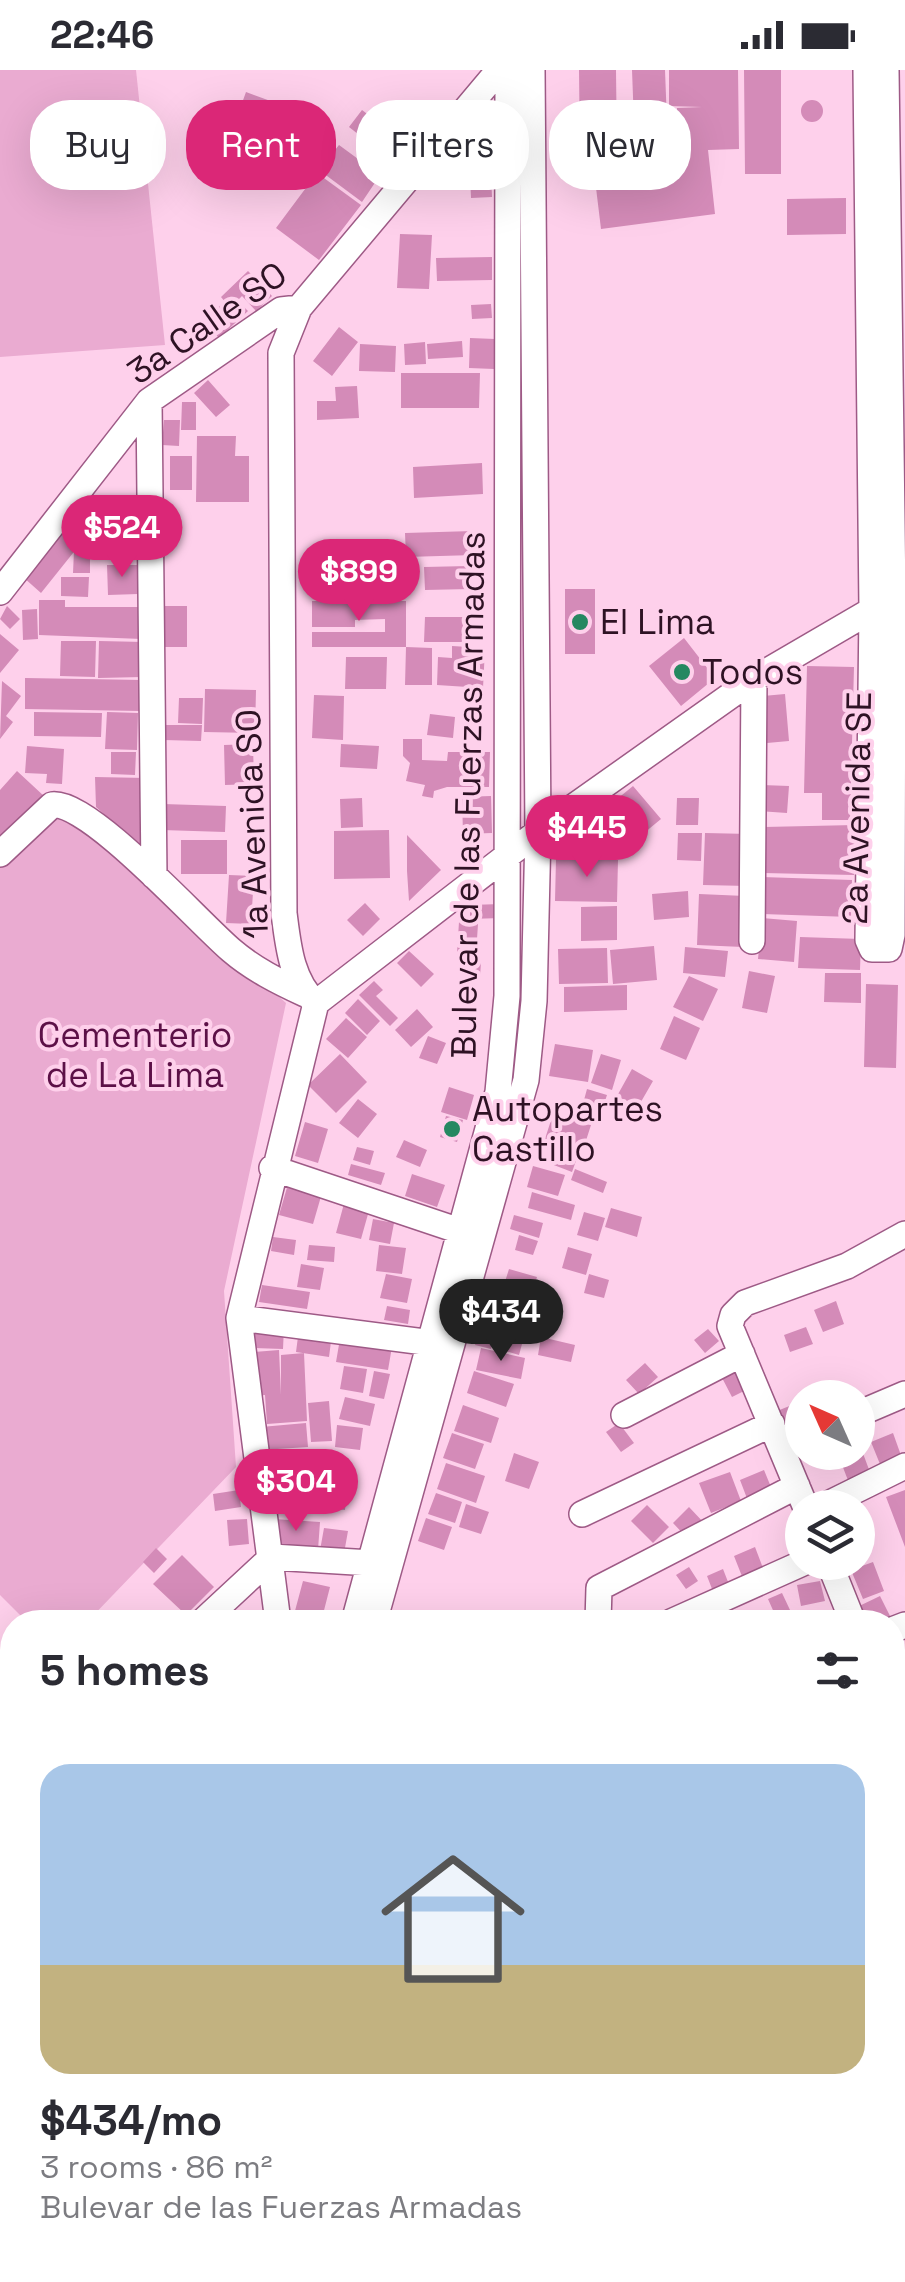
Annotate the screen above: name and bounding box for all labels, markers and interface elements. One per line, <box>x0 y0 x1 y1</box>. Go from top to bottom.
text: 22:46 <box>50 11 154 59</box>
chip: Buy <box>30 100 166 190</box>
chip: Rent <box>186 100 336 190</box>
chip: Filters <box>356 100 529 190</box>
chip: New <box>549 100 691 190</box>
street label: 3a Calle SO <box>119 252 295 394</box>
pin: $524 <box>63 495 181 580</box>
text: $524 <box>83 507 161 547</box>
street label: Bulevar de las Fuerzas Armadas <box>441 531 495 1059</box>
pin: $899 <box>300 539 418 624</box>
text: $899 <box>320 551 398 591</box>
place label: El Lima <box>600 600 715 644</box>
marker: El Lima <box>569 611 591 633</box>
place label: Todos <box>702 650 803 694</box>
marker: Todos <box>671 661 693 683</box>
street label: 2a Avenida SE <box>833 691 881 925</box>
street label: 1a Avenida SO <box>226 708 278 940</box>
pin: $445 <box>528 795 646 880</box>
text: $445 <box>547 807 627 847</box>
park label: Cementerio de La Lima <box>38 1013 232 1097</box>
place label: Autopartes Castillo <box>472 1087 663 1171</box>
marker: Autopartes Castillo <box>441 1118 463 1140</box>
pin: $434 <box>442 1279 560 1364</box>
text: $434 <box>461 1291 541 1331</box>
north arrow <box>785 1380 875 1470</box>
map controls <box>785 1380 875 1580</box>
pin: $304 <box>237 1449 355 1534</box>
text: $304 <box>256 1461 336 1501</box>
button: layers <box>785 1490 875 1580</box>
icon: filters <box>810 1643 865 1698</box>
text: 5 homes <box>40 1644 210 1697</box>
icon: home <box>363 1829 543 2009</box>
text: $434/mo <box>40 2094 222 2147</box>
text: 3 rooms · 86 m² <box>40 2147 272 2187</box>
text: Bulevar de las Fuerzas Armadas <box>40 2187 522 2227</box>

